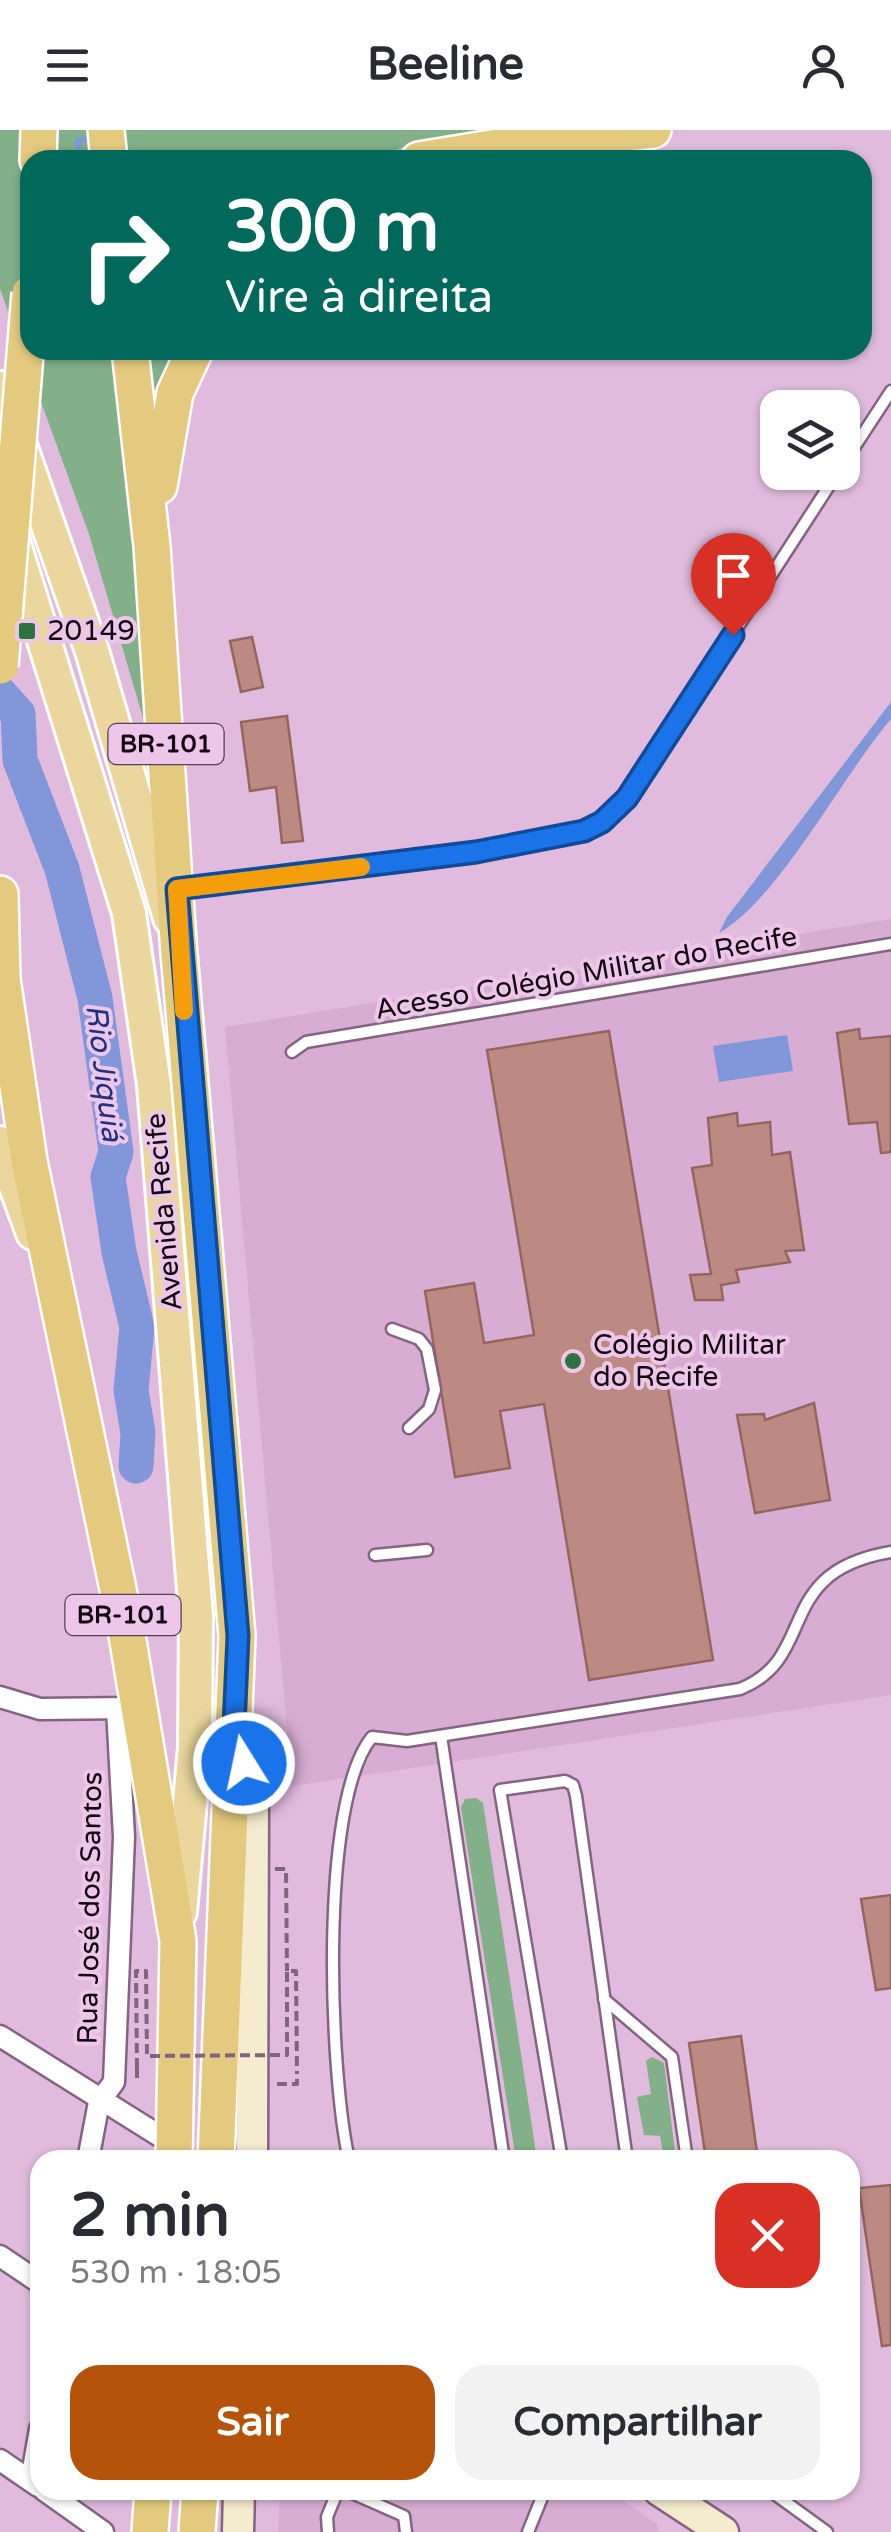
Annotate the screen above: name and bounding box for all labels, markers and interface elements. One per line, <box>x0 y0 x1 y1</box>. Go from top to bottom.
icon: menu <box>40 38 95 93</box>
text: Beeline <box>367 38 524 92</box>
icon: person <box>796 38 851 93</box>
text: 300 m <box>225 186 439 270</box>
icon: right <box>60 190 190 320</box>
text: Vire à direita <box>225 271 493 325</box>
map controls <box>760 390 860 490</box>
button: layers <box>760 390 860 490</box>
pin <box>691 533 776 636</box>
icon: arrive <box>706 548 761 603</box>
place label: 20149 <box>47 614 135 648</box>
marker: 20149 <box>16 620 38 642</box>
road number: BR-101 <box>109 724 224 764</box>
street label: Acesso Colégio Militar do Recife <box>372 919 800 1027</box>
water label: Rio Jiquiá <box>77 1002 131 1145</box>
street label: Avenida Recife <box>138 1112 190 1312</box>
place label: Colégio Militar do Recife <box>593 1328 786 1394</box>
marker: Colégio Militar do Recife <box>562 1350 584 1372</box>
road number: BR-101 <box>66 1595 180 1635</box>
position arrow <box>192 1711 296 1815</box>
street label: Rua José dos Santos <box>71 1771 109 2045</box>
text: 2 min <box>70 2180 230 2252</box>
button: close <box>715 2183 820 2288</box>
text: 530 m · 18:05 <box>70 2254 282 2292</box>
button: Sair <box>70 2365 435 2480</box>
button: Compartilhar <box>455 2365 820 2480</box>

